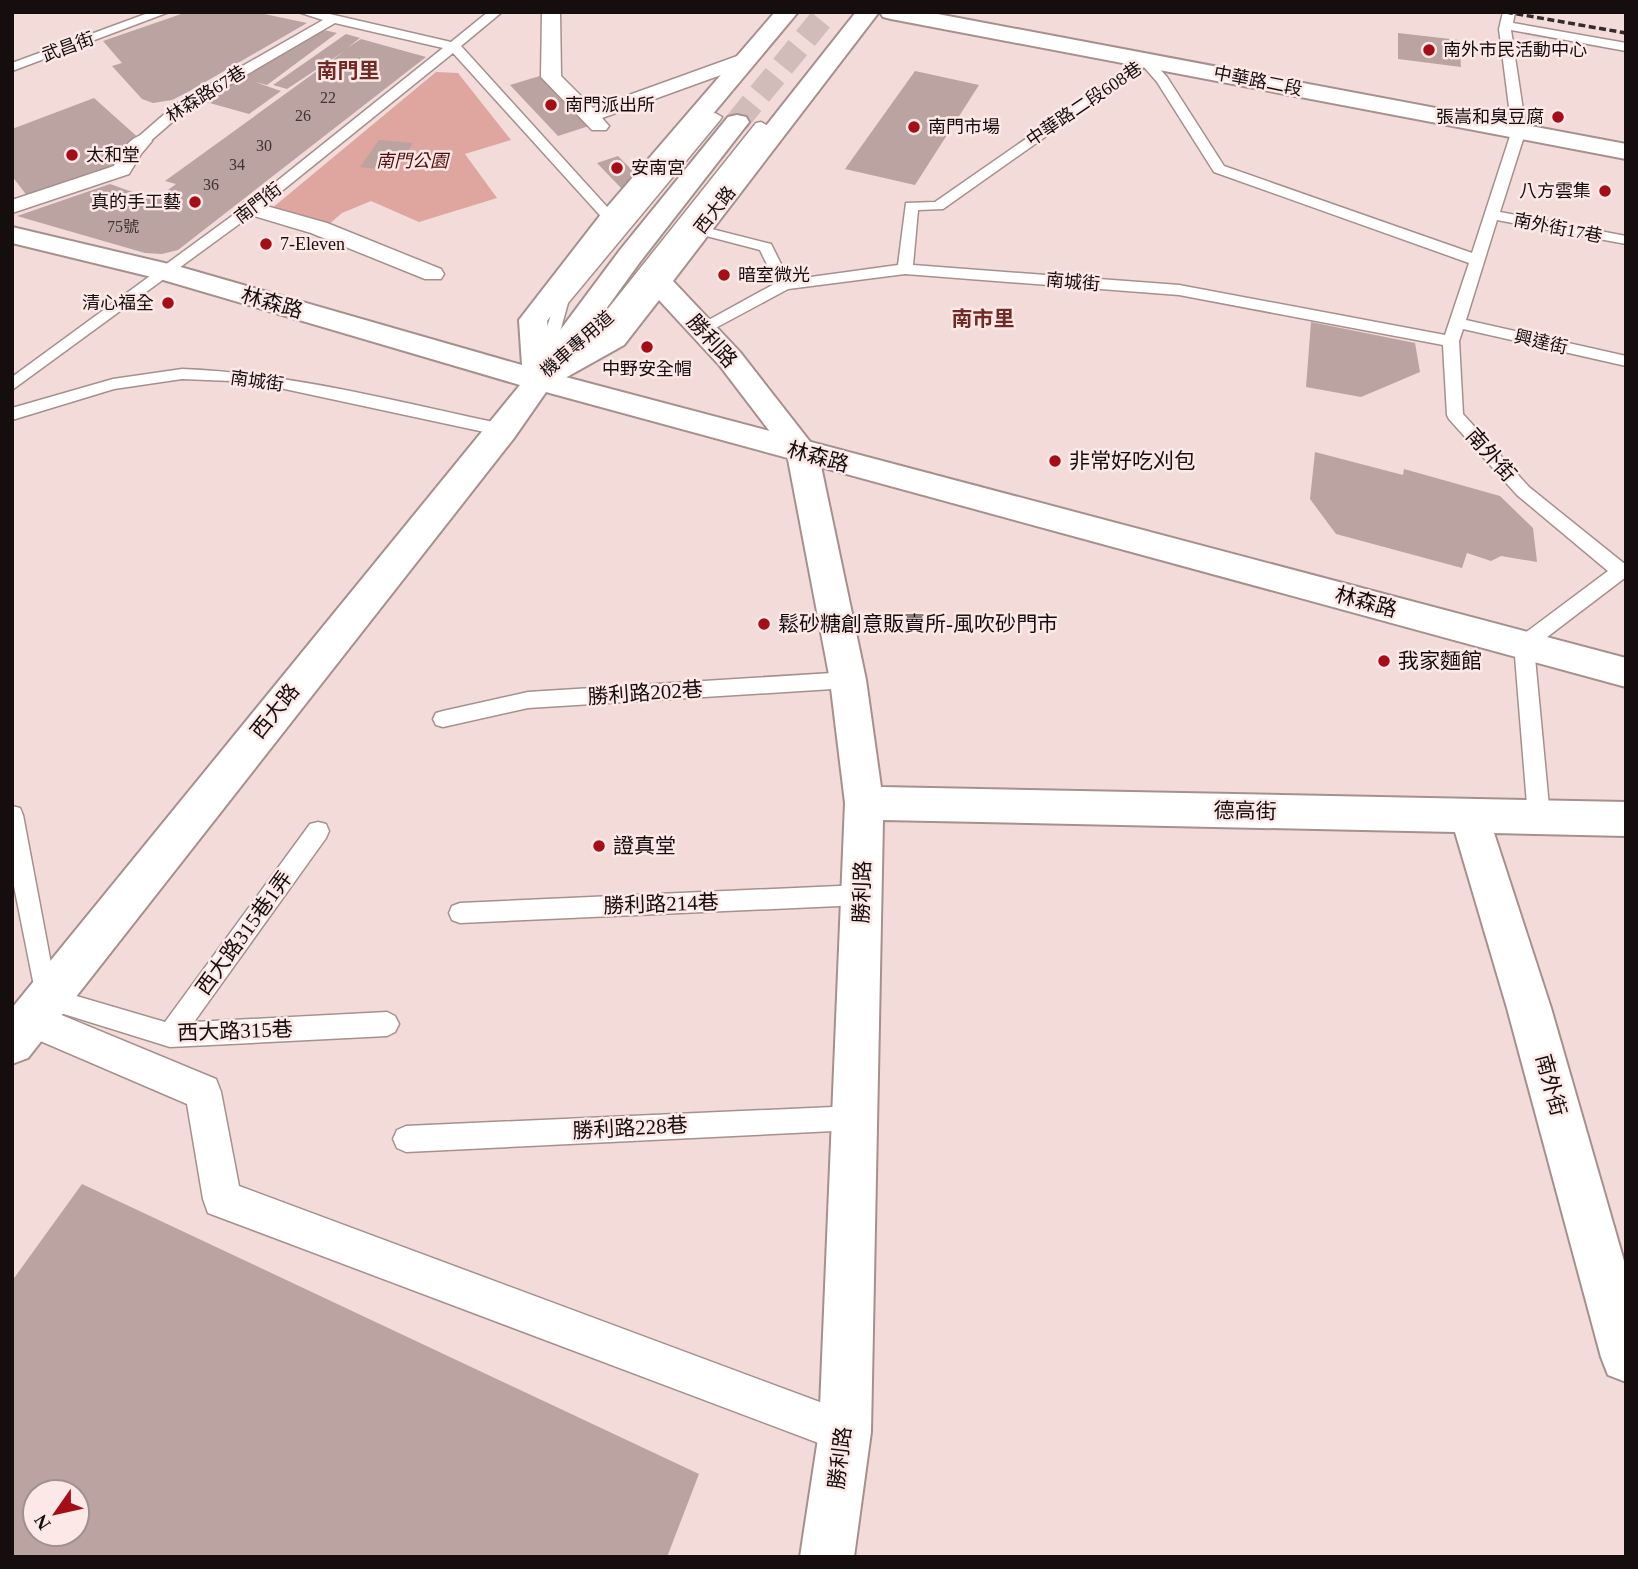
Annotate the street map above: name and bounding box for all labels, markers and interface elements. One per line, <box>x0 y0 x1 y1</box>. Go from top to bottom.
street label: 武昌街 <box>39 28 97 66</box>
place label: 南外市民活動中心 <box>1443 40 1587 60</box>
marker: 南外市民活動中心 <box>1421 42 1437 58</box>
street label: 中華路二段608巷 <box>1022 58 1146 150</box>
district label: 南門里 <box>317 59 380 83</box>
street label: 林森路67巷 <box>163 62 249 126</box>
street label: 中華路二段 <box>1212 63 1304 99</box>
house number: 22 <box>320 89 336 106</box>
place label: 南門派出所 <box>565 95 655 115</box>
marker: 南門派出所 <box>543 97 559 113</box>
house number: 26 <box>295 107 311 124</box>
place label: 張嵩和臭豆腐 <box>1436 107 1544 127</box>
marker: 張嵩和臭豆腐 <box>1550 109 1566 125</box>
place label: 南門市場 <box>928 117 1000 137</box>
marker: 南門市場 <box>906 119 922 135</box>
house number: 30 <box>256 137 272 154</box>
place label: 太和堂 <box>86 145 140 165</box>
marker: 太和堂 <box>64 147 80 163</box>
park label: 南門公園 <box>376 151 451 171</box>
house number: 34 <box>229 156 245 173</box>
place label: 安南宮 <box>631 158 685 178</box>
marker: 安南宮 <box>609 160 625 176</box>
house number: 36 <box>203 176 219 193</box>
street label: 南門街 <box>231 178 285 228</box>
place label: 八方雲集 <box>1519 181 1591 201</box>
street label: 西大路 <box>690 183 740 237</box>
marker: 八方雲集 <box>1597 183 1613 199</box>
place label: 真的手工藝 <box>91 192 181 212</box>
marker: 真的手工藝 <box>187 194 203 210</box>
street label: 南外街17巷 <box>1512 210 1604 246</box>
house number: 75號 <box>107 218 139 235</box>
place label: 7-Eleven <box>280 234 345 254</box>
marker: 7-Eleven <box>258 236 274 252</box>
place label: 暗室微光 <box>738 265 810 285</box>
marker: 暗室微光 <box>716 267 732 283</box>
street label: 南城街 <box>1045 270 1101 294</box>
street label: 林森路 <box>238 283 306 323</box>
place label: 清心福全 <box>82 293 154 313</box>
marker: 清心福全 <box>160 295 176 311</box>
street label: 機車專用道 <box>536 307 618 381</box>
district label: 南市里 <box>952 307 1015 331</box>
street label: 勝利路 <box>682 310 742 372</box>
street label: 興達街 <box>1512 326 1570 358</box>
marker: 中野安全帽 <box>639 339 655 355</box>
place label: 中野安全帽 <box>602 359 692 379</box>
street label: 南城街 <box>229 367 285 395</box>
street label: 南外街 <box>1461 424 1521 486</box>
street label: 林森路 <box>784 437 852 477</box>
place label: 非常好吃刈包 <box>1069 449 1195 473</box>
marker: 非常好吃刈包 <box>1047 453 1063 469</box>
street label: 林森路 <box>1332 582 1400 622</box>
place label: 鬆砂糖創意販賣所-風吹砂門市 <box>778 612 1058 636</box>
marker: 鬆砂糖創意販賣所-風吹砂門市 <box>756 616 772 632</box>
place label: 我家麵館 <box>1398 649 1482 673</box>
marker: 我家麵館 <box>1376 653 1392 669</box>
street label: 勝利路202巷 <box>587 677 703 709</box>
street label: 西大路 <box>246 679 304 743</box>
street label: 德高街 <box>1213 798 1277 824</box>
place label: 證真堂 <box>613 834 676 858</box>
marker: 證真堂 <box>591 838 607 854</box>
street label: 勝利路 <box>849 860 875 924</box>
street label: 西大路315巷1弄 <box>191 866 297 1000</box>
street label: 勝利路214巷 <box>603 890 719 918</box>
street label: 西大路315巷 <box>177 1017 293 1045</box>
street label: 南外街 <box>1531 1051 1571 1119</box>
street label: 勝利路228巷 <box>572 1113 688 1143</box>
street label: 勝利路 <box>824 1425 856 1491</box>
north arrow <box>21 1478 91 1548</box>
text: N <box>30 1510 55 1534</box>

